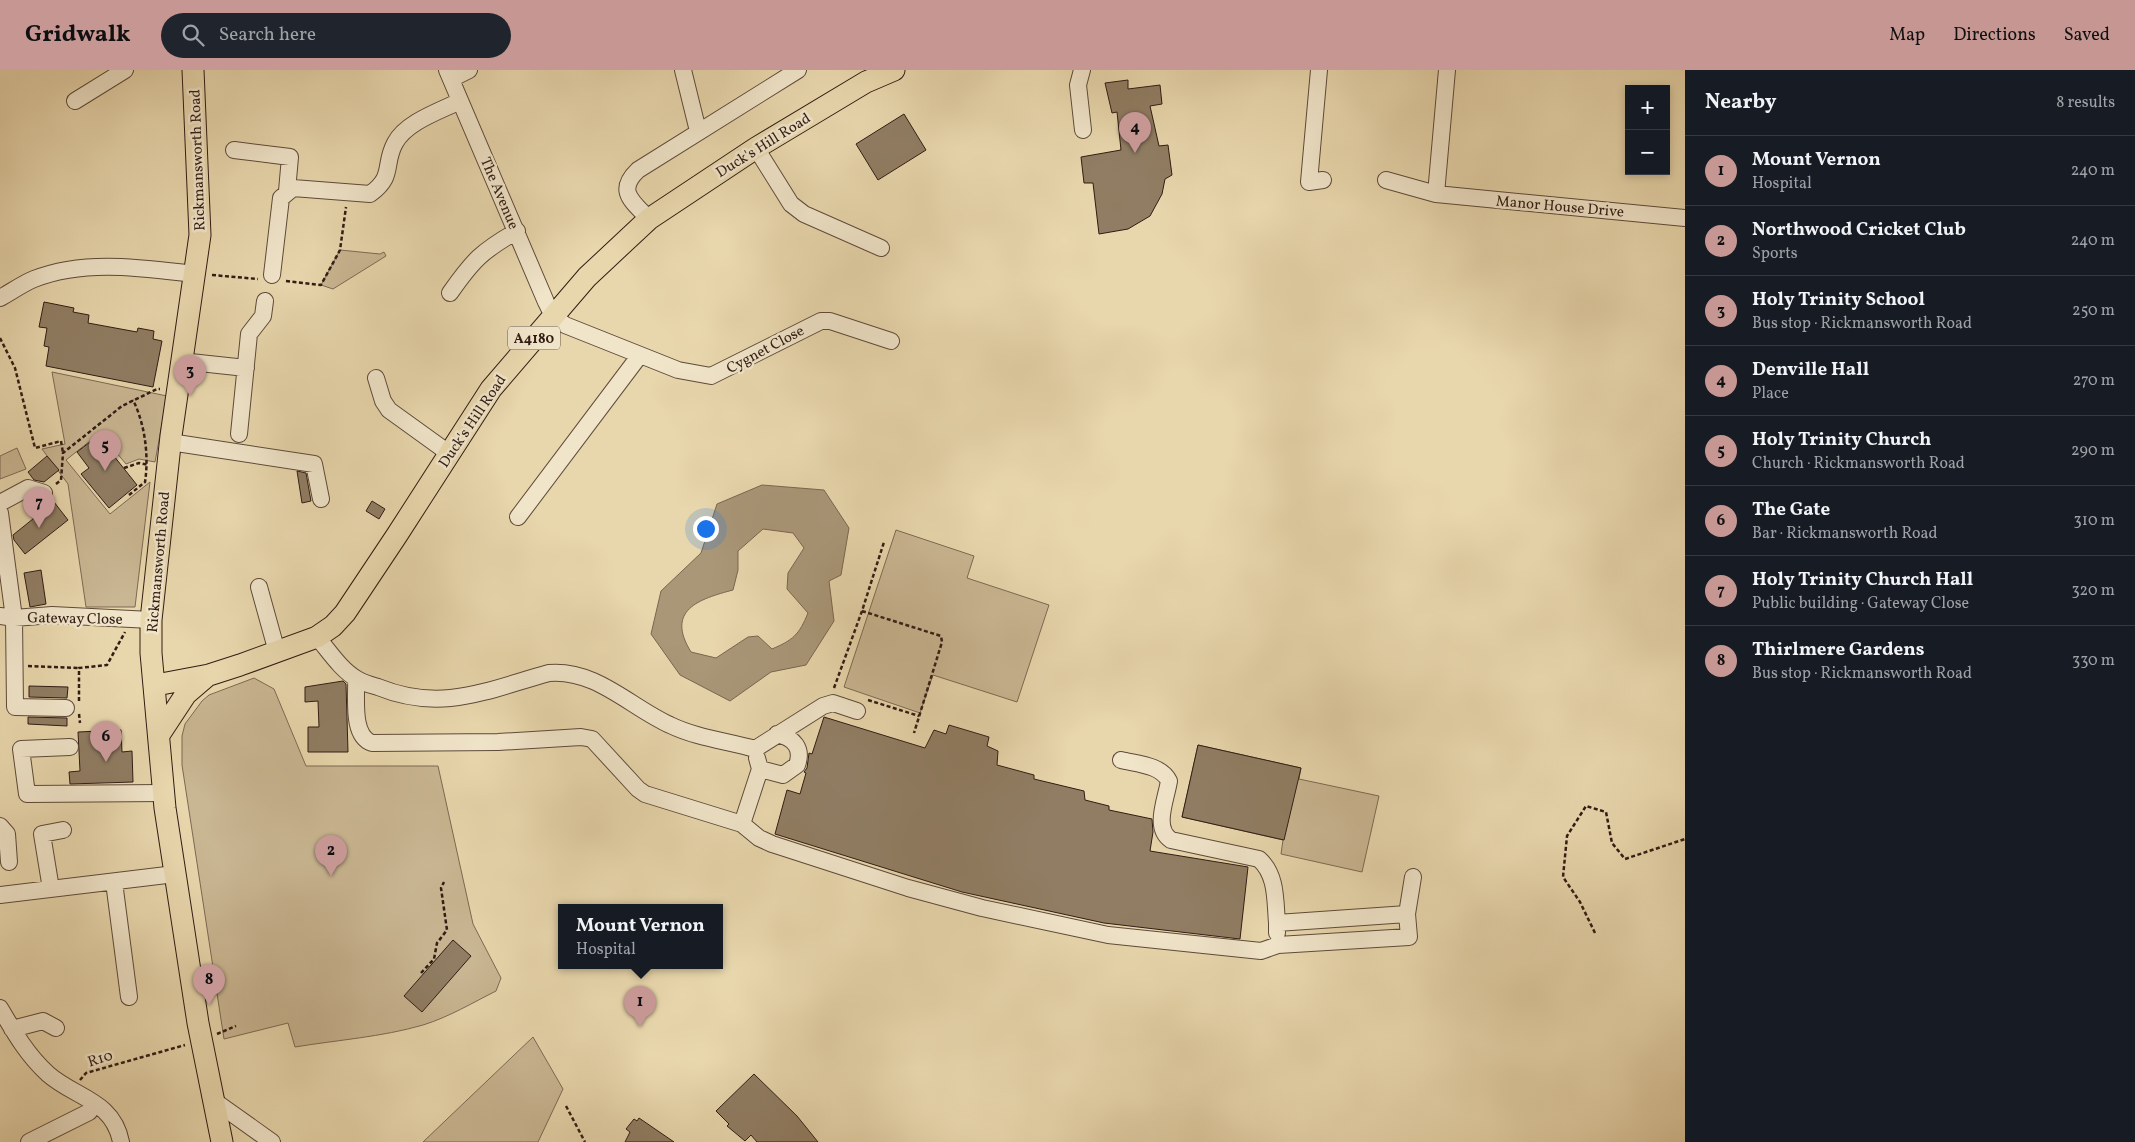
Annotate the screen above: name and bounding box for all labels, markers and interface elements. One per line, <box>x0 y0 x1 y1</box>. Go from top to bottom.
search box <box>161 13 511 58</box>
text: Gridwalk <box>25 18 131 52</box>
icon: search <box>179 21 207 49</box>
text: Search here <box>219 22 316 48</box>
text: Map <box>1889 23 1925 48</box>
text: Directions <box>1953 23 2036 48</box>
text: Saved <box>2064 23 2110 48</box>
map controls <box>1625 85 1670 175</box>
button: + <box>1625 85 1670 130</box>
text: Nearby <box>1705 88 1776 117</box>
street label: Rickmansworth Road <box>186 89 211 231</box>
text: 8 results <box>2056 92 2115 114</box>
street label: Duck's Hill Road <box>712 109 815 184</box>
pin: 4 <box>1119 112 1151 153</box>
button: − <box>1625 130 1670 175</box>
text: Mount Vernon <box>1752 147 1881 173</box>
street label: The Avenue <box>474 154 523 233</box>
text: 1 <box>1718 160 1724 182</box>
text: 240 m <box>2071 160 2115 182</box>
text: Hospital <box>1752 173 1812 195</box>
street label: Manor House Drive <box>1495 191 1625 224</box>
text: Northwood Cricket Club <box>1752 217 1966 243</box>
text: 2 <box>1717 230 1725 252</box>
text: 240 m <box>2071 230 2115 252</box>
text: Sports <box>1752 243 1798 265</box>
text: Holy Trinity School <box>1752 287 1925 313</box>
text: 3 <box>1717 300 1725 322</box>
text: 250 m <box>2072 300 2115 322</box>
text: Bus stop · Rickmansworth Road <box>1752 313 1972 335</box>
street label: Cygnet Close <box>723 321 808 380</box>
road number: A4180 <box>508 326 560 350</box>
pin: 3 <box>174 355 206 396</box>
text: Denville Hall <box>1752 357 1869 383</box>
text: 4 <box>1716 370 1726 392</box>
text: 270 m <box>2073 370 2115 392</box>
street label: Duck's Hill Road <box>434 371 512 472</box>
text: Place <box>1752 383 1789 405</box>
text: Holy Trinity Church <box>1752 427 1931 453</box>
pin: 5 <box>89 430 121 471</box>
text: 5 <box>1717 440 1725 462</box>
text: 290 m <box>2071 440 2115 462</box>
text: Church · Rickmansworth Road <box>1752 453 1965 475</box>
pin: 7 <box>23 487 55 528</box>
street label: Rickmansworth Road <box>143 491 176 634</box>
text: The Gate <box>1752 497 1830 523</box>
text: 6 <box>1717 510 1725 532</box>
text: 310 m <box>2074 510 2115 532</box>
your location <box>693 516 719 542</box>
text: Bar · Rickmansworth Road <box>1752 523 1938 545</box>
text: Holy Trinity Church Hall <box>1752 567 1973 593</box>
text: 7 <box>1717 580 1725 602</box>
text: 320 m <box>2071 580 2115 602</box>
text: Public building · Gateway Close <box>1752 593 1969 615</box>
street label: Gateway Close <box>27 608 123 631</box>
text: Thirlmere Gardens <box>1752 637 1925 663</box>
text: 8 <box>1717 650 1725 672</box>
text: 330 m <box>2072 650 2115 672</box>
text: Bus stop · Rickmansworth Road <box>1752 663 1972 685</box>
pin: 6 <box>90 721 122 762</box>
pin: 2 <box>315 835 347 876</box>
popup <box>558 904 723 969</box>
text: Mount Vernon <box>576 913 705 939</box>
text: Hospital <box>576 939 636 961</box>
pin: 8 <box>193 964 225 1005</box>
pin: 1 <box>624 986 656 1027</box>
street label: R10 <box>85 1046 116 1073</box>

